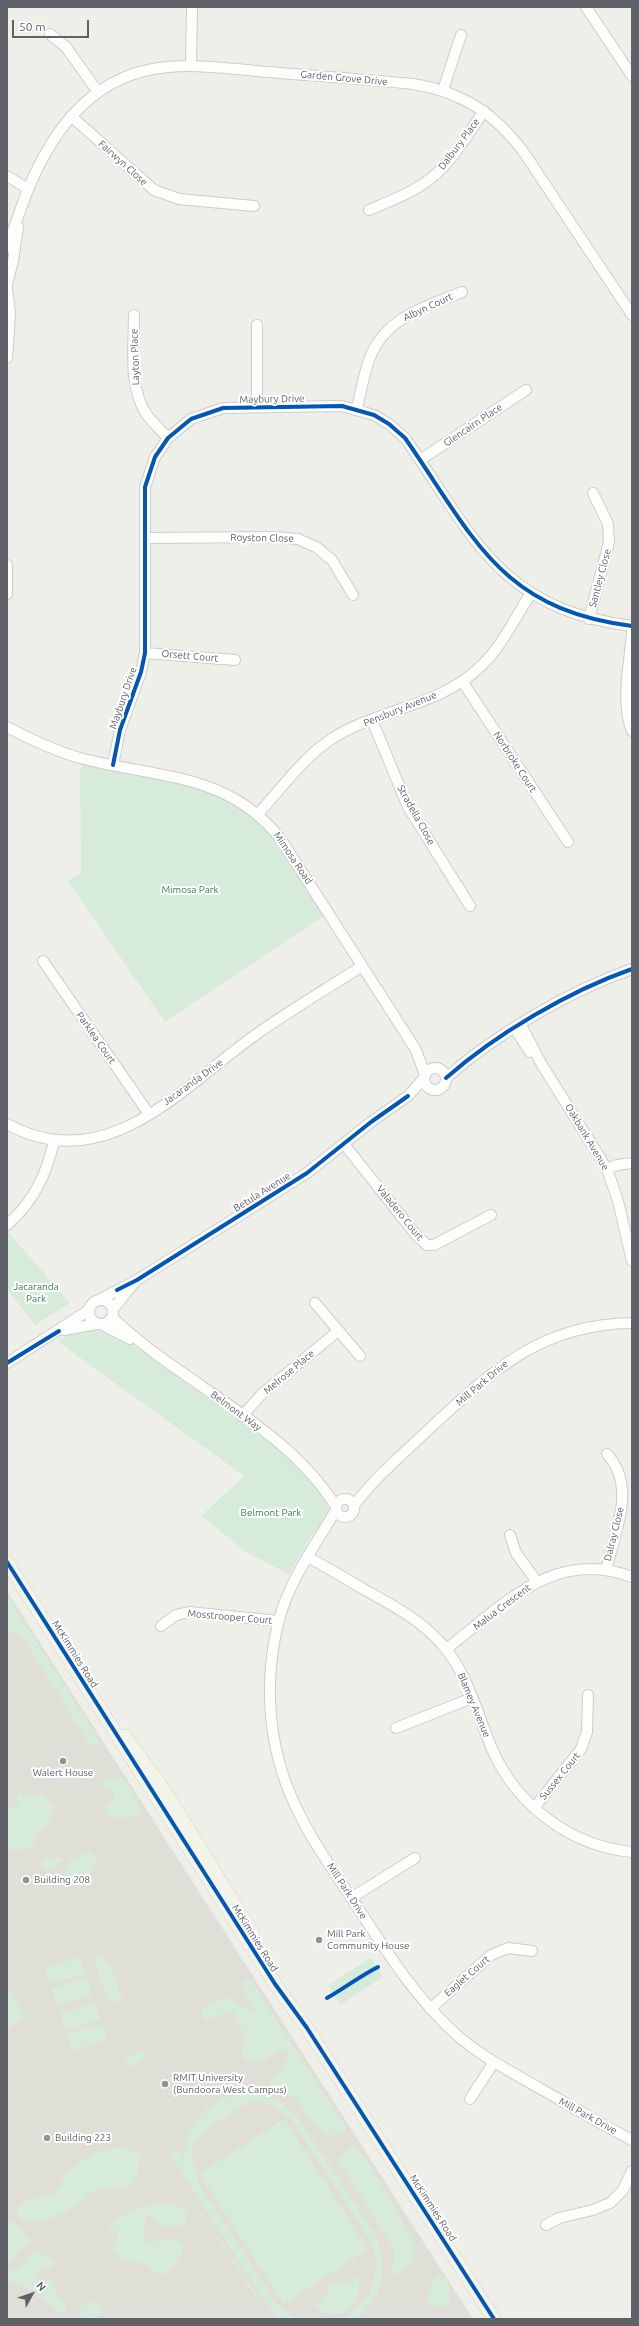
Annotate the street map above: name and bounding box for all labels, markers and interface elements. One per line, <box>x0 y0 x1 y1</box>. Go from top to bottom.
scale bar <box>14 12 91 38</box>
text: 50 m <box>19 20 46 33</box>
street label: Garden Grove Drive <box>300 68 388 88</box>
street label: Dalbury Place <box>436 116 482 172</box>
street label: Fairwyn Close <box>96 138 150 188</box>
street label: Albyn Court <box>401 290 455 324</box>
street label: Layton Place <box>128 328 142 386</box>
street label: Maybury Drive <box>239 392 305 406</box>
street label: Glencairn Place <box>441 401 505 449</box>
street label: Royston Close <box>230 531 294 545</box>
street label: Santley Close <box>586 548 614 608</box>
street label: Orsett Court <box>161 648 219 664</box>
street label: Maybury Drive <box>107 665 139 731</box>
street label: Pensbury Avenue <box>362 689 438 729</box>
street label: Norbroke Court <box>491 729 539 795</box>
street label: Stradella Close <box>395 783 437 847</box>
street label: Mimosa Road <box>271 830 315 886</box>
park label: Mimosa Park <box>161 884 219 896</box>
street label: Parklea Court <box>74 1010 118 1066</box>
street label: Jacaranda Drive <box>161 1056 225 1108</box>
street label: Oakbank Avenue <box>562 1101 612 1173</box>
street label: Betula Avenue <box>231 1170 293 1214</box>
street label: Valadero Court <box>374 1183 426 1243</box>
park label: Jacaranda Park <box>13 1281 59 1304</box>
street label: Melrose Place <box>261 1347 317 1397</box>
street label: Mill Park Drive <box>453 1358 511 1408</box>
street label: Belmont Way <box>208 1389 264 1433</box>
street label: Dalray Close <box>601 1506 627 1562</box>
park label: Belmont Park <box>241 1507 301 1519</box>
street label: Malua Crescent <box>471 1581 533 1633</box>
street label: Mosstrooper Court <box>187 1607 273 1627</box>
street label: McKimmies Road <box>50 1618 100 1690</box>
street label: Blamey Avenue <box>455 1671 493 1739</box>
street label: Sussex Court <box>537 1750 583 1802</box>
marker: Walert House <box>58 1756 68 1766</box>
place label: Walert House <box>33 1767 93 1779</box>
street label: Mill Park Drive <box>324 1861 370 1921</box>
place label: Building 208 <box>34 1874 90 1886</box>
marker: Building 208 <box>21 1875 31 1885</box>
street label: McKimmies Road <box>230 1902 280 1974</box>
place label: Mill Park Community House <box>327 1928 410 1952</box>
marker: Mill Park Community House <box>314 1935 324 1945</box>
street label: Eaglet Court <box>442 1953 492 1999</box>
place label: RMIT University (Bundoora West Campus) <box>173 2072 287 2096</box>
marker: RMIT University (Bundoora West Campus) <box>160 2079 170 2089</box>
street label: Mill Park Drive <box>557 2095 619 2137</box>
place label: Building 223 <box>55 2132 111 2144</box>
marker: Building 223 <box>42 2133 52 2143</box>
street label: McKimmies Road <box>407 2172 459 2244</box>
north arrow <box>12 2274 52 2314</box>
text: N <box>34 2279 48 2293</box>

